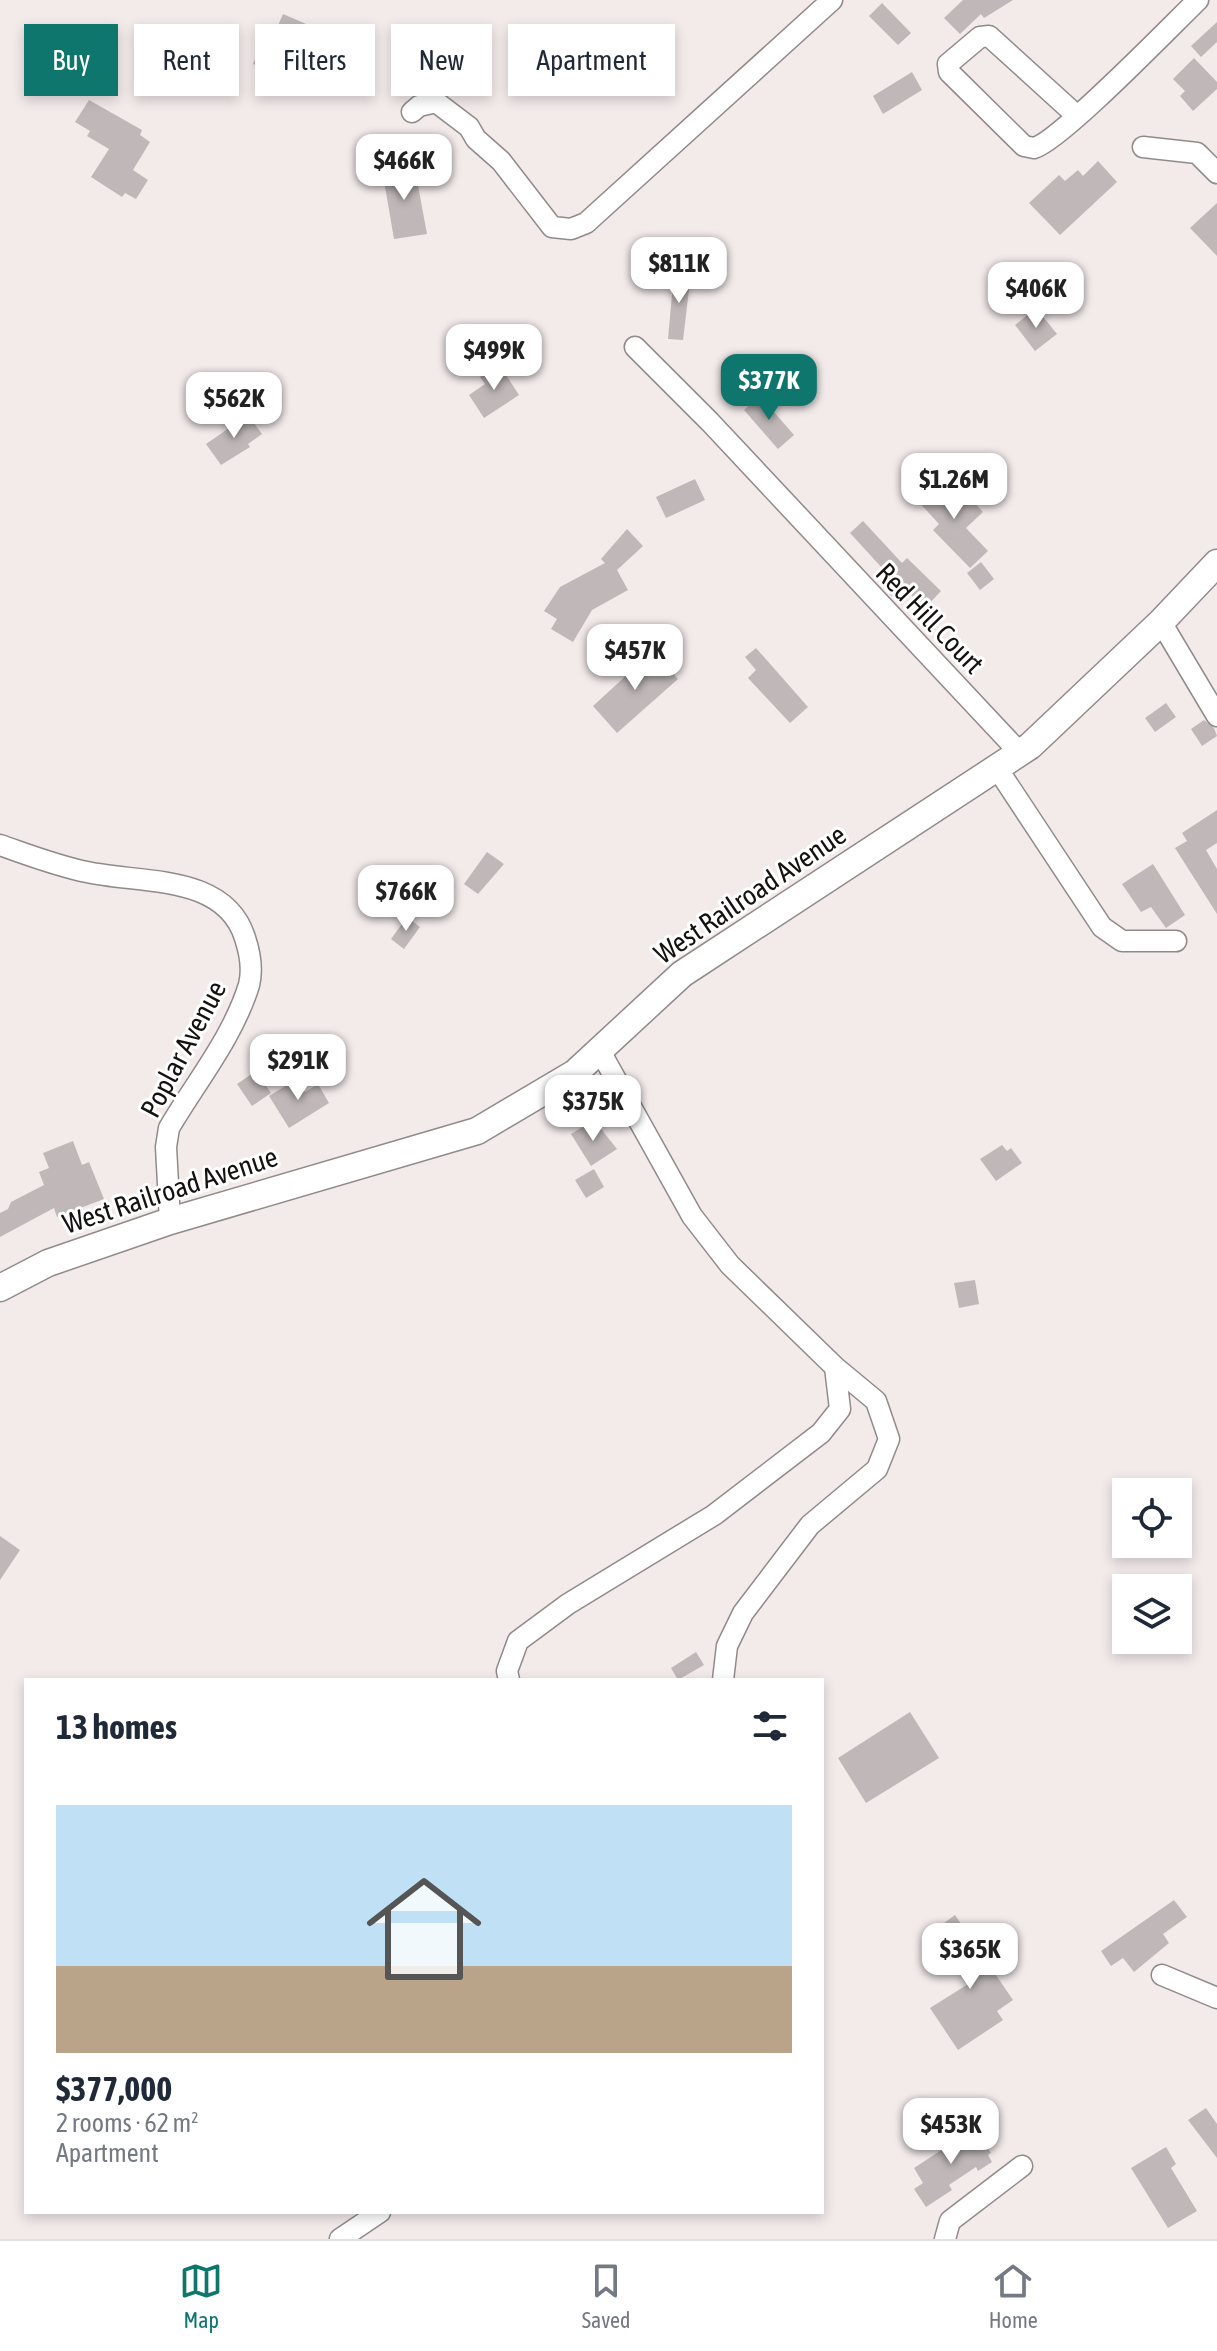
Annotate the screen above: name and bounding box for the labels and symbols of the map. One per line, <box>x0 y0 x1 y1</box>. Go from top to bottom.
pin: $466K <box>348 134 460 202</box>
pin: $811K <box>623 237 735 305</box>
pin: $406K <box>980 262 1092 330</box>
pin: $499K <box>438 324 550 392</box>
pin: $377K <box>713 354 825 422</box>
pin: $562K <box>178 372 290 440</box>
pin: $1.26M <box>889 453 1019 521</box>
street label: Red Hill Court <box>870 556 990 680</box>
pin: $457K <box>579 624 691 692</box>
street label: West Railroad Avenue <box>648 818 852 970</box>
pin: $766K <box>350 865 462 933</box>
street label: Poplar Avenue <box>134 975 232 1123</box>
pin: $291K <box>242 1034 354 1102</box>
pin: $375K <box>537 1075 649 1143</box>
street label: West Railroad Avenue <box>59 1140 281 1240</box>
pin: $365K <box>914 1923 1026 1991</box>
pin: $453K <box>895 2098 1007 2166</box>

